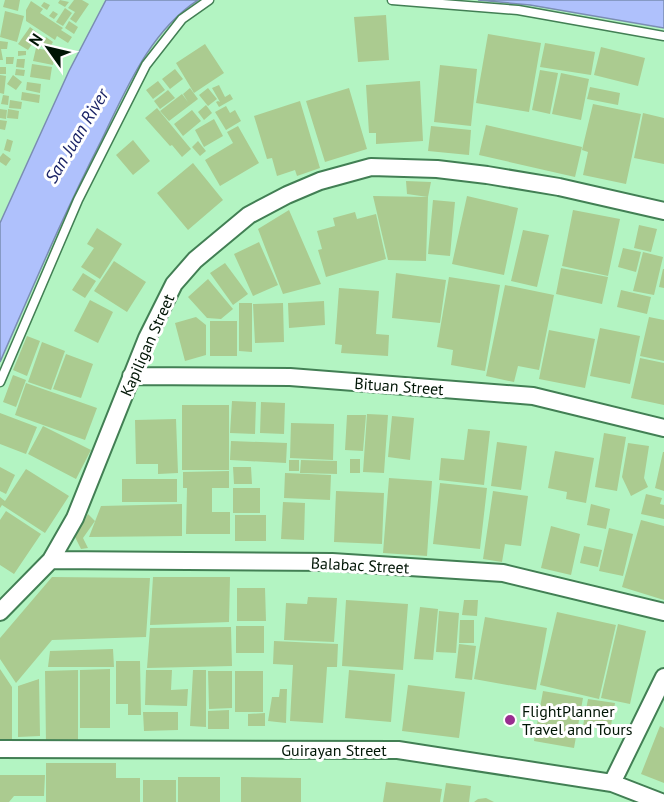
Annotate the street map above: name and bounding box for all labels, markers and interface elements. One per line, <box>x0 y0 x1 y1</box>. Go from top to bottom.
north arrow <box>18 18 78 78</box>
text: N <box>24 30 47 50</box>
water label: San Juan River <box>39 84 114 187</box>
street label: Kapiligan Street <box>116 290 179 399</box>
street label: Bituan Street <box>354 373 445 399</box>
street label: Balabac Street <box>310 552 410 578</box>
place label: FlightPlanner Travel and Tours <box>522 701 633 739</box>
marker: FlightPlanner Travel and Tours <box>503 713 517 727</box>
street label: Guirayan Street <box>281 740 387 760</box>

